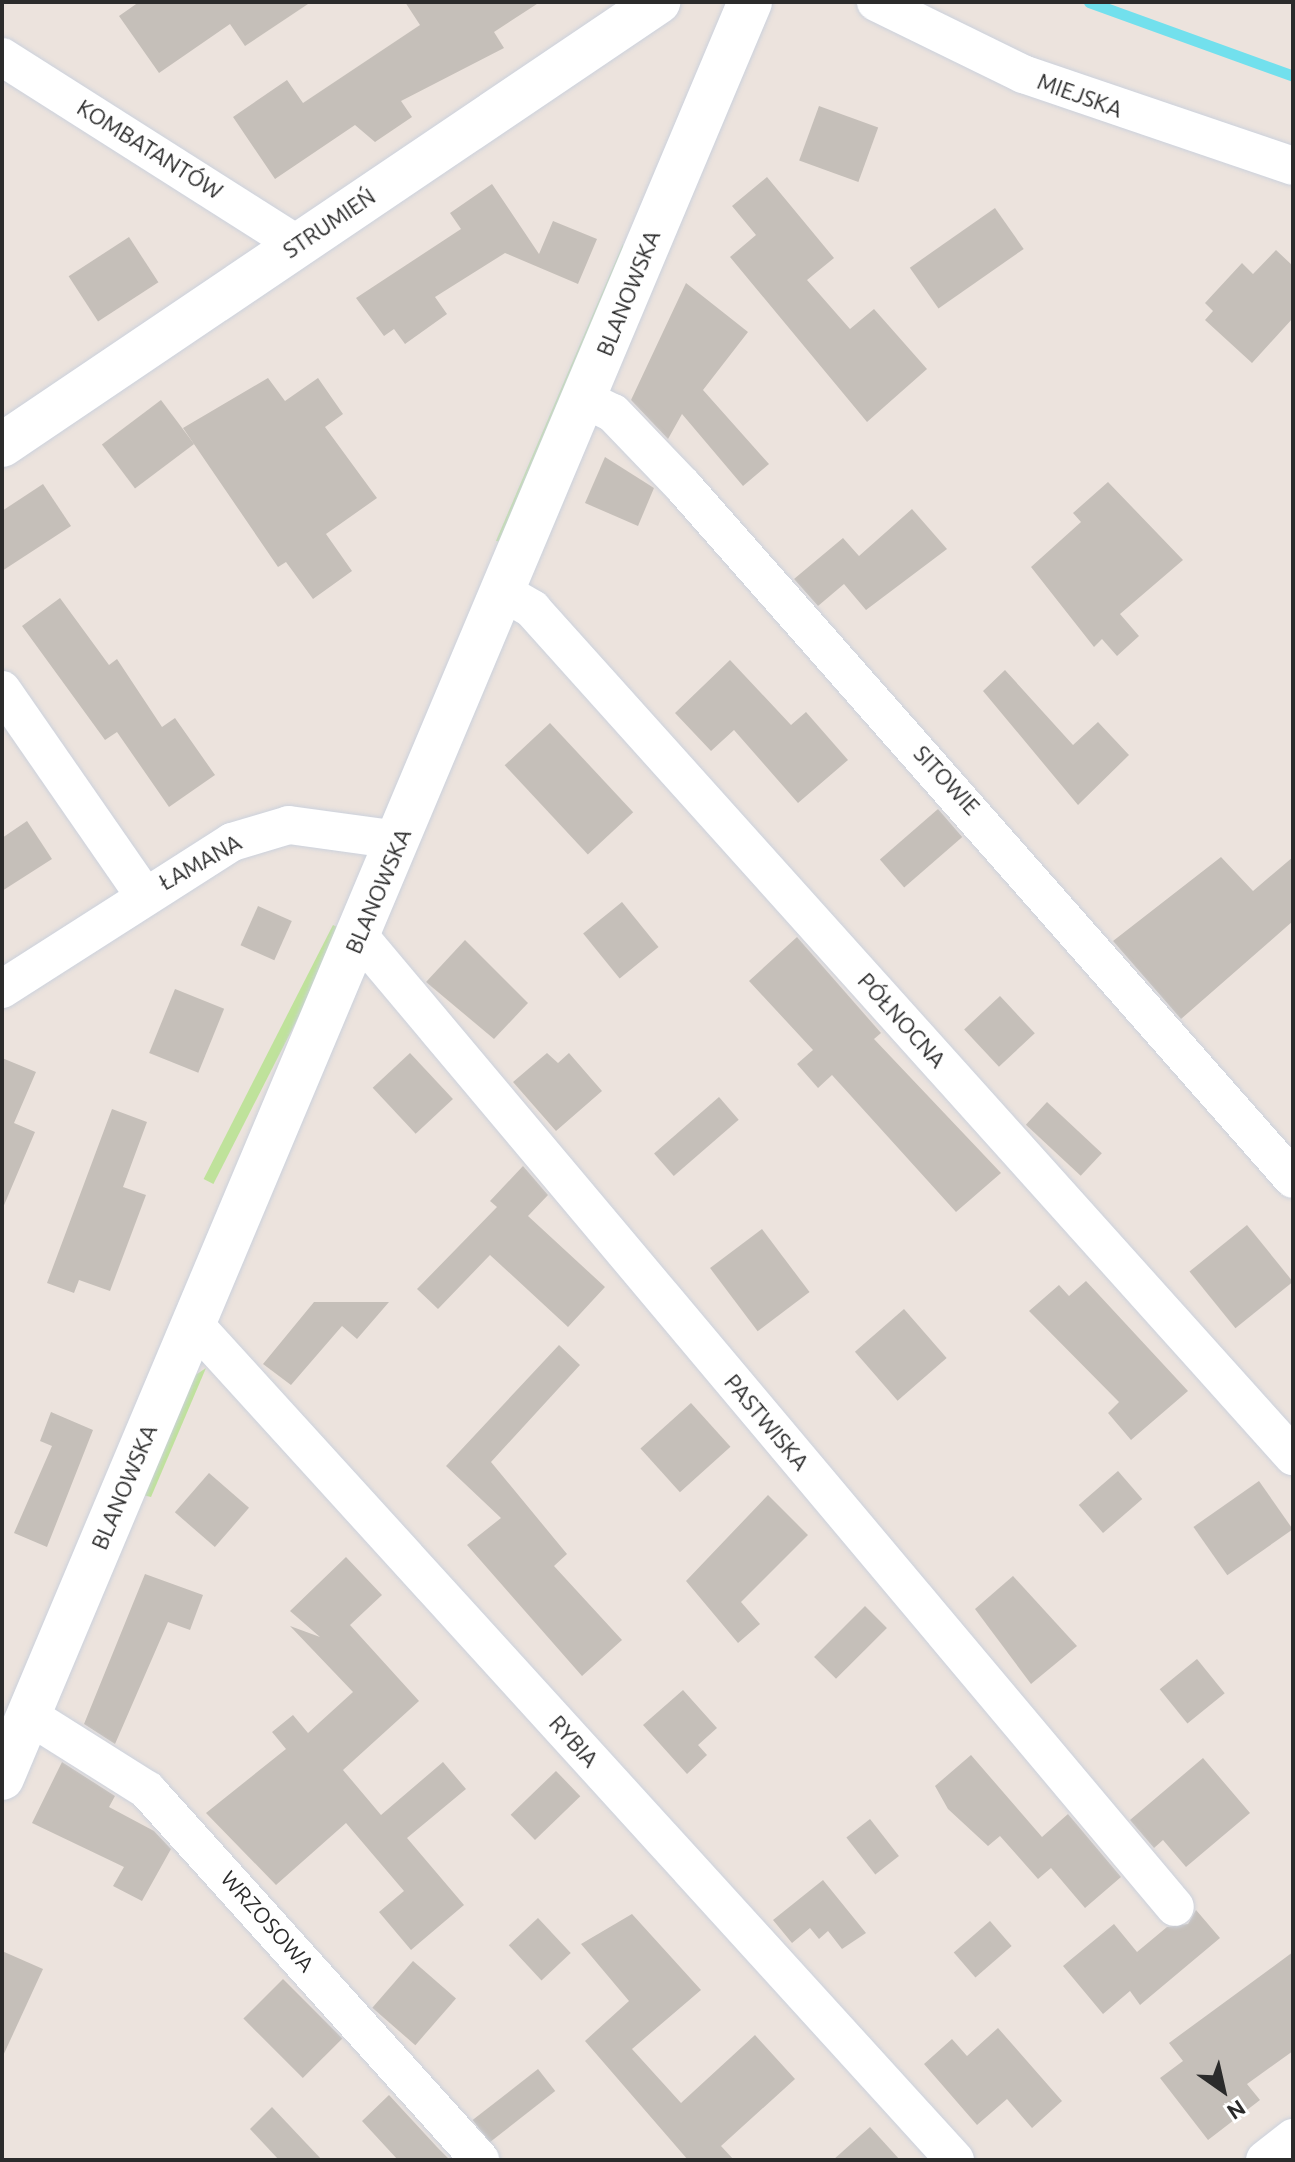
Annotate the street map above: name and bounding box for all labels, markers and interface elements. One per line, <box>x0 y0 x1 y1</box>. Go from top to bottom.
street label: MIEJSKA <box>1034 68 1126 122</box>
street label: KOMBATANTÓW <box>73 94 227 204</box>
street label: STRUMIEŃ <box>278 183 380 263</box>
street label: BLANOWSKA <box>591 226 665 360</box>
street label: SITOWIE <box>909 740 985 820</box>
street label: BLANOWSKA <box>340 825 416 957</box>
street label: ŁAMANA <box>154 829 246 895</box>
street label: PÓŁNOCNA <box>853 967 951 1073</box>
street label: PASTWISKA <box>719 1369 815 1475</box>
street label: BLANOWSKA <box>86 1421 162 1553</box>
street label: RYBIA <box>544 1710 604 1772</box>
street label: WRZOSOWA <box>216 1865 320 1977</box>
north arrow <box>1183 2050 1263 2130</box>
text: N <box>1223 2095 1251 2125</box>

